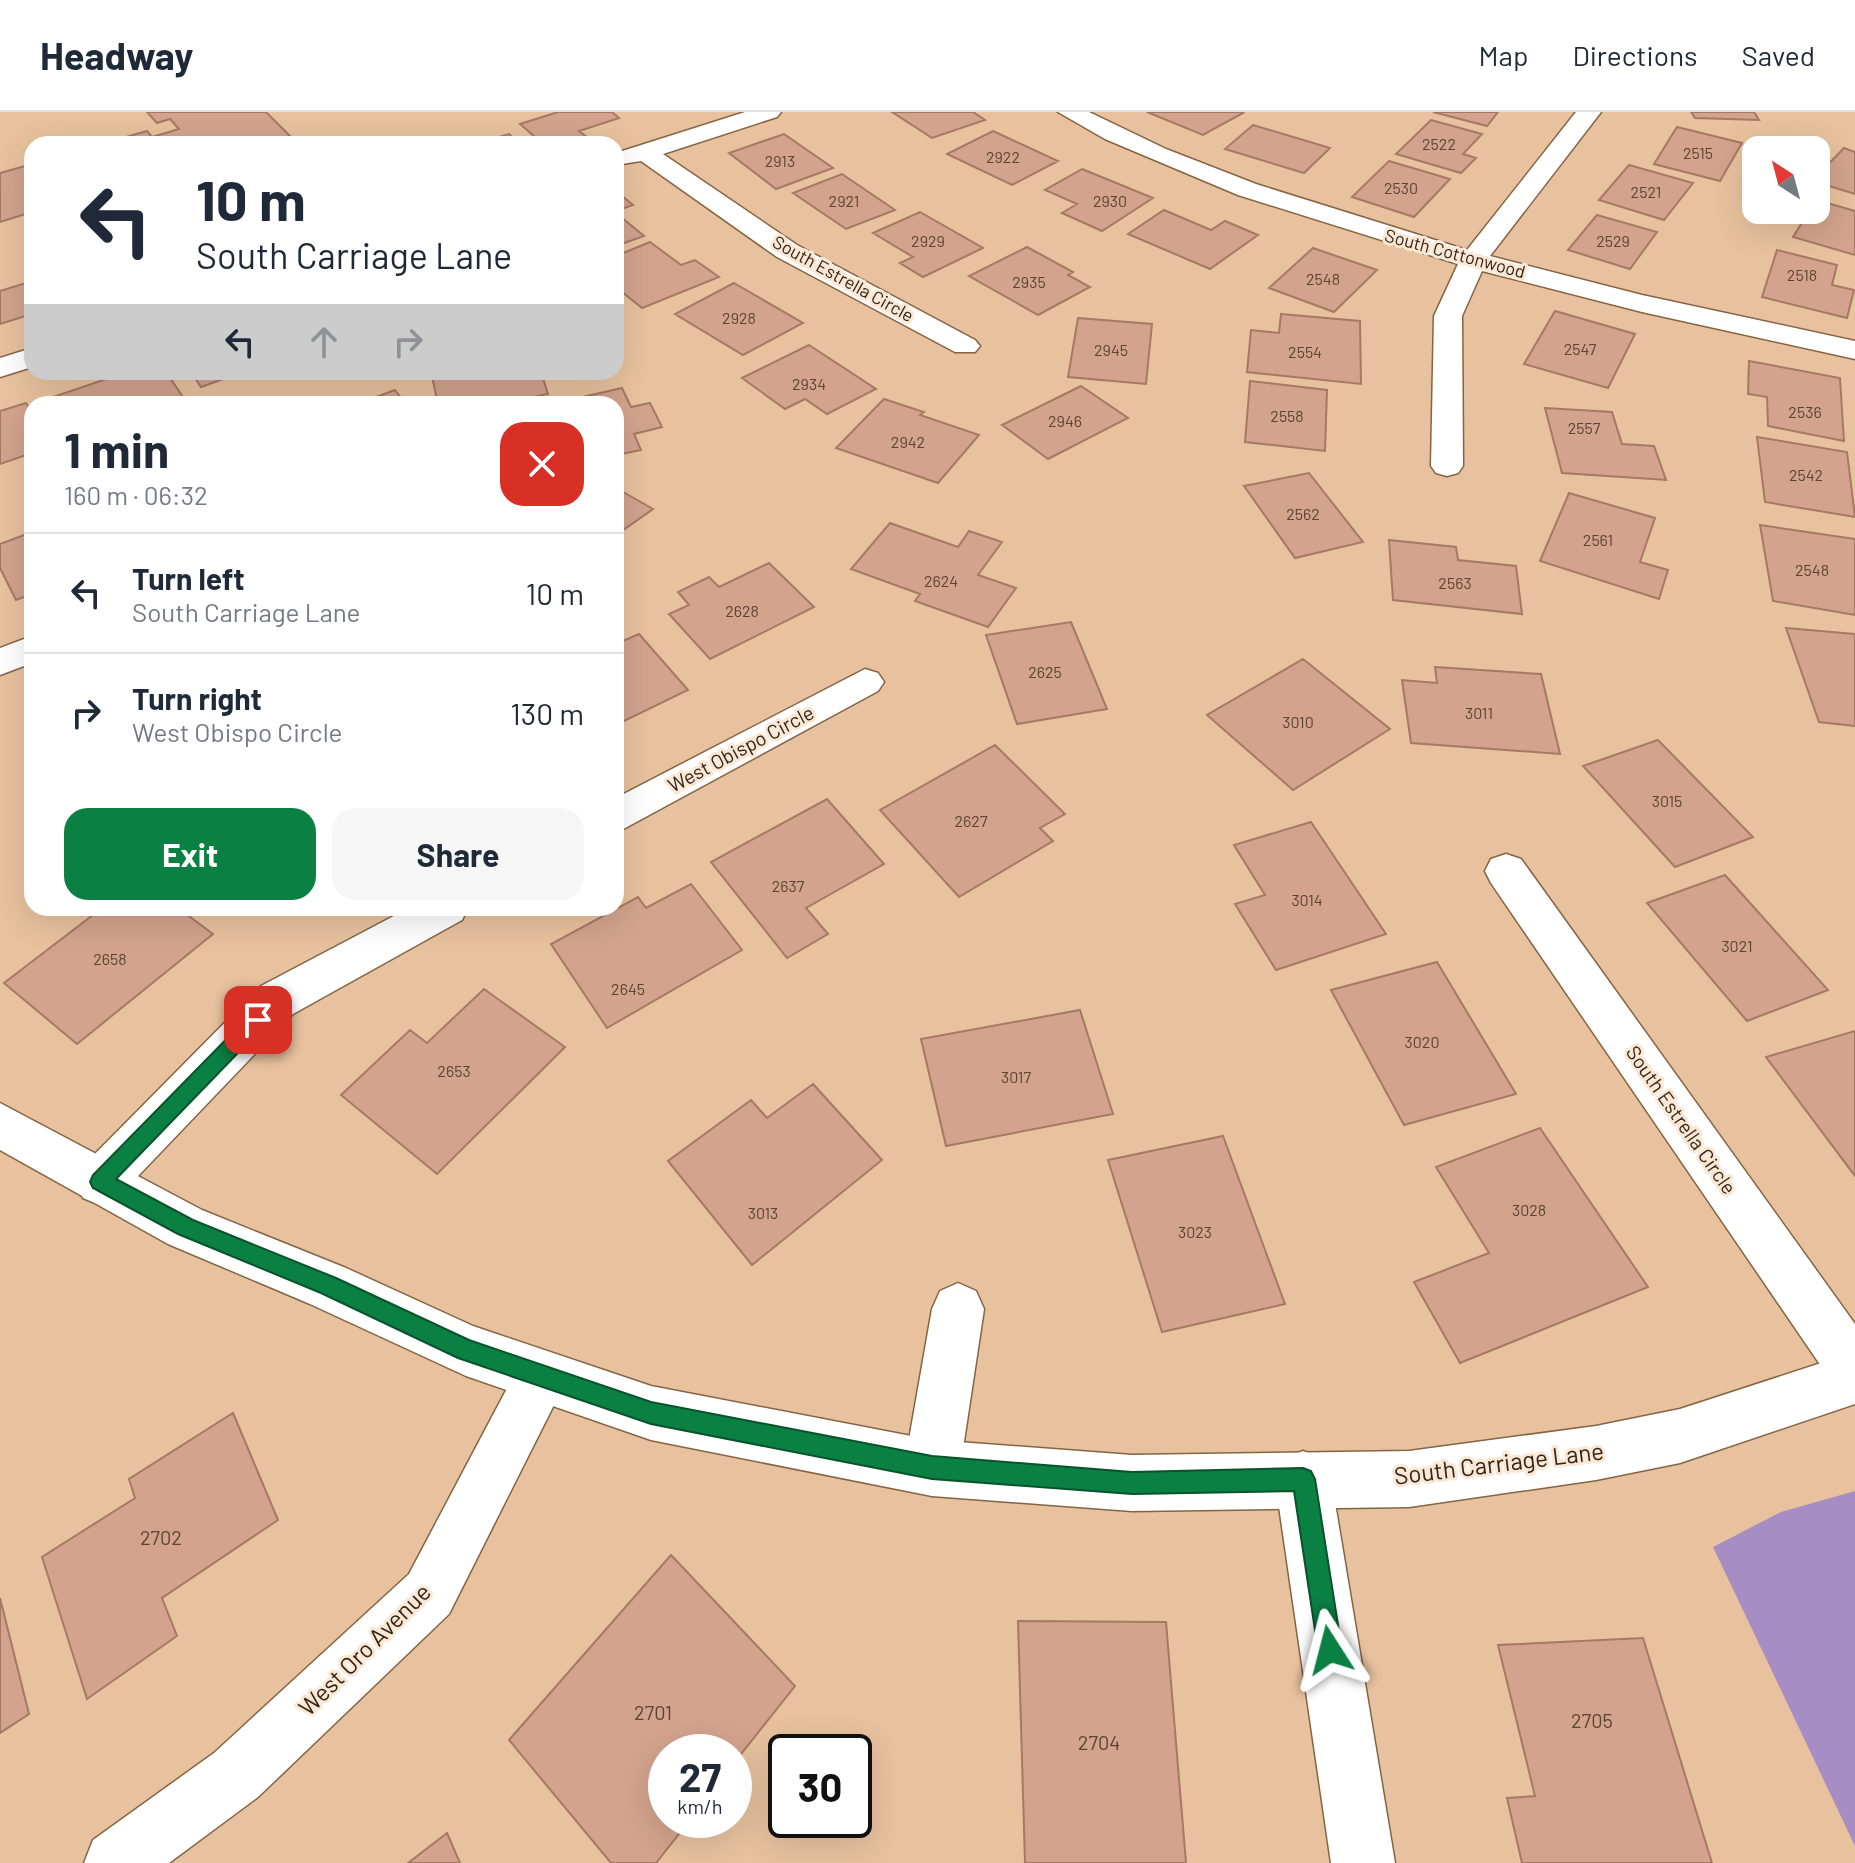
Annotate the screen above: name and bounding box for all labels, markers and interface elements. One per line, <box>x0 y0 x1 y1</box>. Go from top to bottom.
text: Headway <box>40 32 193 78</box>
text: Map <box>1479 38 1528 72</box>
text: Directions <box>1572 38 1698 72</box>
text: Saved <box>1742 38 1815 72</box>
house number: 2522 <box>1422 134 1456 153</box>
north arrow <box>1742 136 1830 224</box>
map controls <box>1742 136 1830 224</box>
house number: 2515 <box>1683 143 1713 162</box>
house number: 2922 <box>986 147 1020 166</box>
house number: 2913 <box>765 151 795 170</box>
text: 10 m <box>196 165 306 232</box>
icon: left <box>64 168 168 272</box>
house number: 2530 <box>1384 178 1418 197</box>
house number: 2521 <box>1631 182 1661 201</box>
house number: 2921 <box>829 191 859 210</box>
house number: 2930 <box>1093 191 1127 210</box>
street label: South Cottonwood <box>1383 224 1528 282</box>
street label: South Estrella Circle <box>769 230 918 326</box>
house number: 2929 <box>911 231 945 250</box>
house number: 2529 <box>1596 231 1630 250</box>
text: South Carriage Lane <box>196 233 512 276</box>
house number: 2518 <box>1787 265 1817 284</box>
house number: 2548 <box>1306 269 1340 288</box>
house number: 2935 <box>1012 272 1046 291</box>
house number: 2928 <box>722 308 756 327</box>
icon: left <box>218 320 262 364</box>
icon: ahead <box>302 320 346 364</box>
icon: right <box>386 320 430 364</box>
house number: 2547 <box>1564 339 1597 358</box>
house number: 2945 <box>1094 340 1128 359</box>
house number: 2554 <box>1288 342 1322 361</box>
house number: 2934 <box>792 374 826 393</box>
house number: 2536 <box>1788 402 1822 421</box>
house number: 2558 <box>1270 406 1304 425</box>
house number: 2946 <box>1048 411 1082 430</box>
house number: 2557 <box>1568 418 1601 437</box>
text: 1 min <box>64 420 169 478</box>
button: close <box>500 422 584 506</box>
house number: 2942 <box>891 432 925 451</box>
house number: 2542 <box>1789 465 1823 484</box>
text: 160 m · 06:32 <box>64 479 208 510</box>
house number: 2562 <box>1286 504 1320 523</box>
house number: 2561 <box>1583 530 1613 549</box>
text: Turn left <box>132 560 245 596</box>
house number: 2548 <box>1795 560 1829 579</box>
icon: left <box>64 571 108 615</box>
house number: 2624 <box>924 571 958 590</box>
house number: 2563 <box>1438 573 1472 592</box>
text: 10 m <box>526 575 584 611</box>
text: South Carriage Lane <box>132 596 360 627</box>
house number: 2628 <box>725 601 759 620</box>
house number: 2625 <box>1028 662 1062 681</box>
text: Turn right <box>132 680 262 716</box>
icon: right <box>64 691 108 735</box>
text: 130 m <box>510 695 584 731</box>
street label: West Obispo Circle <box>663 700 818 797</box>
house number: 3011 <box>1465 703 1493 722</box>
house number: 3010 <box>1282 712 1314 731</box>
text: West Obispo Circle <box>132 716 342 747</box>
house number: 3015 <box>1652 791 1682 810</box>
button: Exit <box>64 808 316 900</box>
button: Share <box>332 808 584 900</box>
house number: 2627 <box>955 811 988 830</box>
house number: 2637 <box>772 876 805 895</box>
house number: 3014 <box>1291 890 1323 909</box>
house number: 3021 <box>1721 936 1753 955</box>
house number: 2658 <box>93 949 127 968</box>
house number: 2645 <box>611 979 645 998</box>
pin <box>224 986 292 1054</box>
icon: arrive <box>236 998 280 1042</box>
house number: 3020 <box>1405 1032 1439 1051</box>
street label: South Estrella Circle <box>1622 1041 1742 1198</box>
house number: 2653 <box>437 1061 471 1080</box>
house number: 3017 <box>1001 1067 1031 1086</box>
house number: 3028 <box>1512 1200 1546 1219</box>
house number: 3013 <box>748 1203 778 1222</box>
house number: 3023 <box>1178 1222 1212 1241</box>
street label: South Carriage Lane <box>1392 1435 1605 1490</box>
house number: 2702 <box>140 1525 182 1549</box>
street label: West Oro Avenue <box>292 1577 436 1721</box>
position arrow <box>1288 1608 1372 1692</box>
house number: 2701 <box>634 1700 672 1724</box>
house number: 2705 <box>1571 1708 1613 1732</box>
house number: 2704 <box>1078 1730 1120 1754</box>
speed limit sign: 30 <box>768 1734 872 1838</box>
text: 27 <box>679 1752 721 1800</box>
text: km/h <box>677 1794 723 1818</box>

